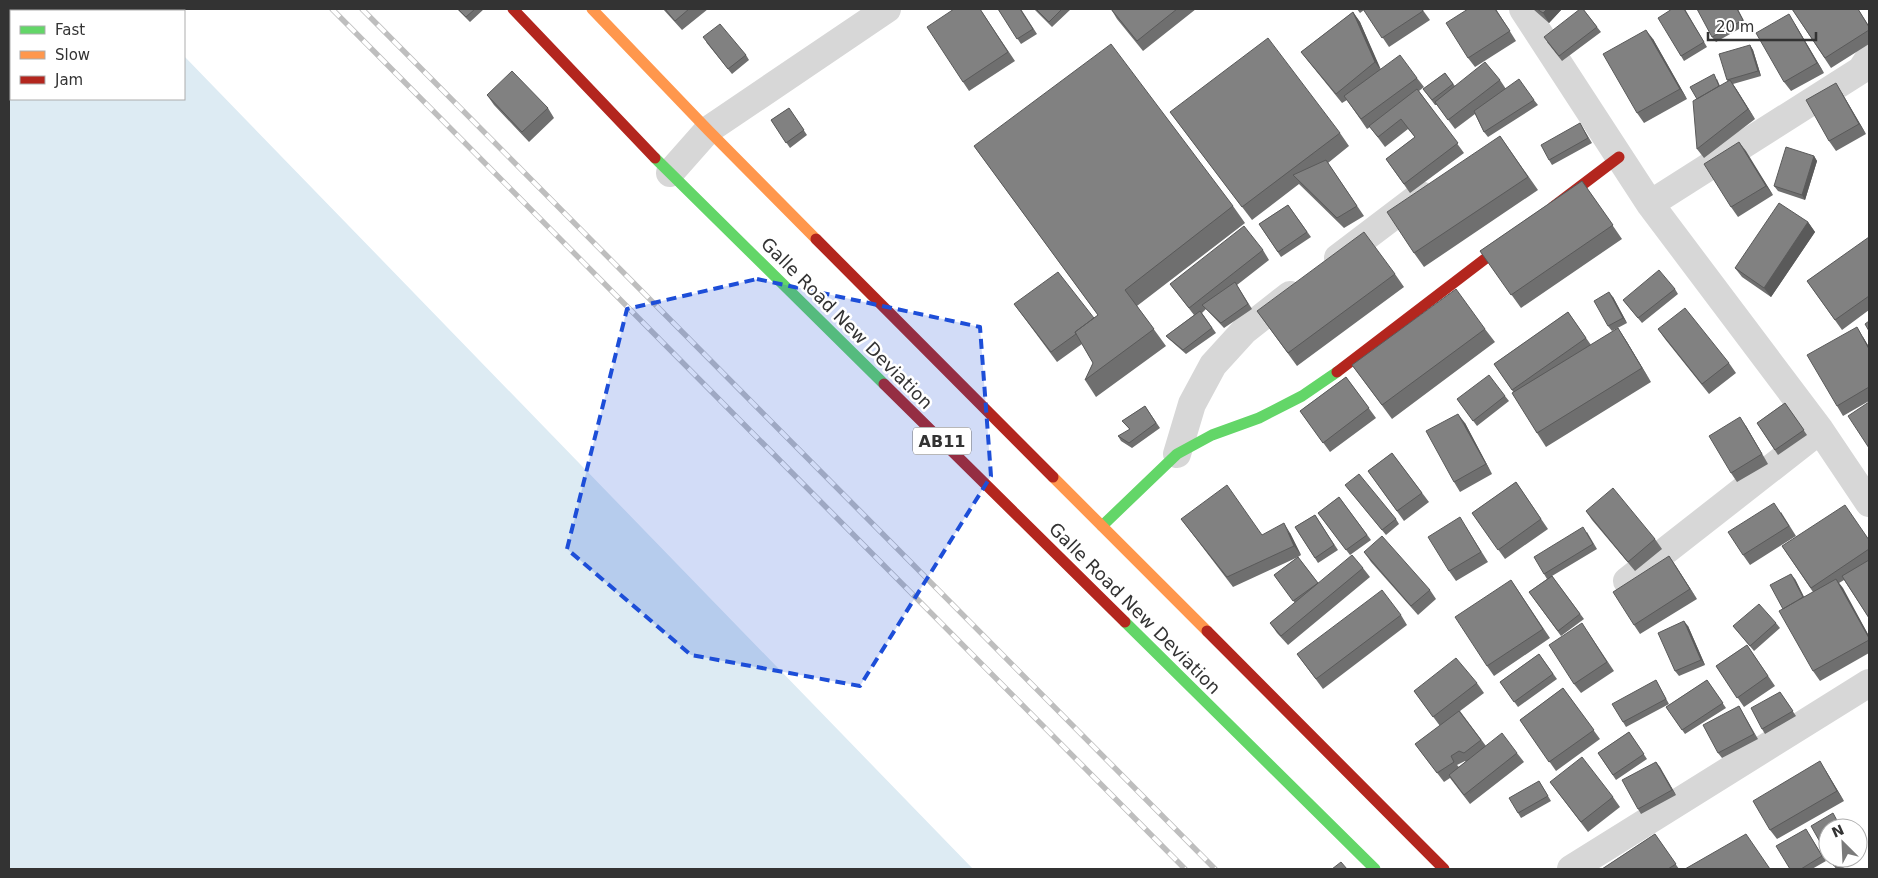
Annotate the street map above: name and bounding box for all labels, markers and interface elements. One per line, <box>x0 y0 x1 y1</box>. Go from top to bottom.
legend <box>10 10 185 100</box>
scale bar <box>1708 10 1816 42</box>
text: 20 m <box>1716 18 1754 36</box>
text: Fast <box>55 21 85 39</box>
text: Slow <box>55 46 90 64</box>
text: Jam <box>54 71 83 89</box>
street label: Galle Road New Deviation <box>757 233 937 413</box>
road number: AB11 <box>913 428 971 454</box>
street label: Galle Road New Deviation <box>1045 518 1225 698</box>
north arrow <box>1818 818 1868 868</box>
text: N <box>1829 821 1846 841</box>

